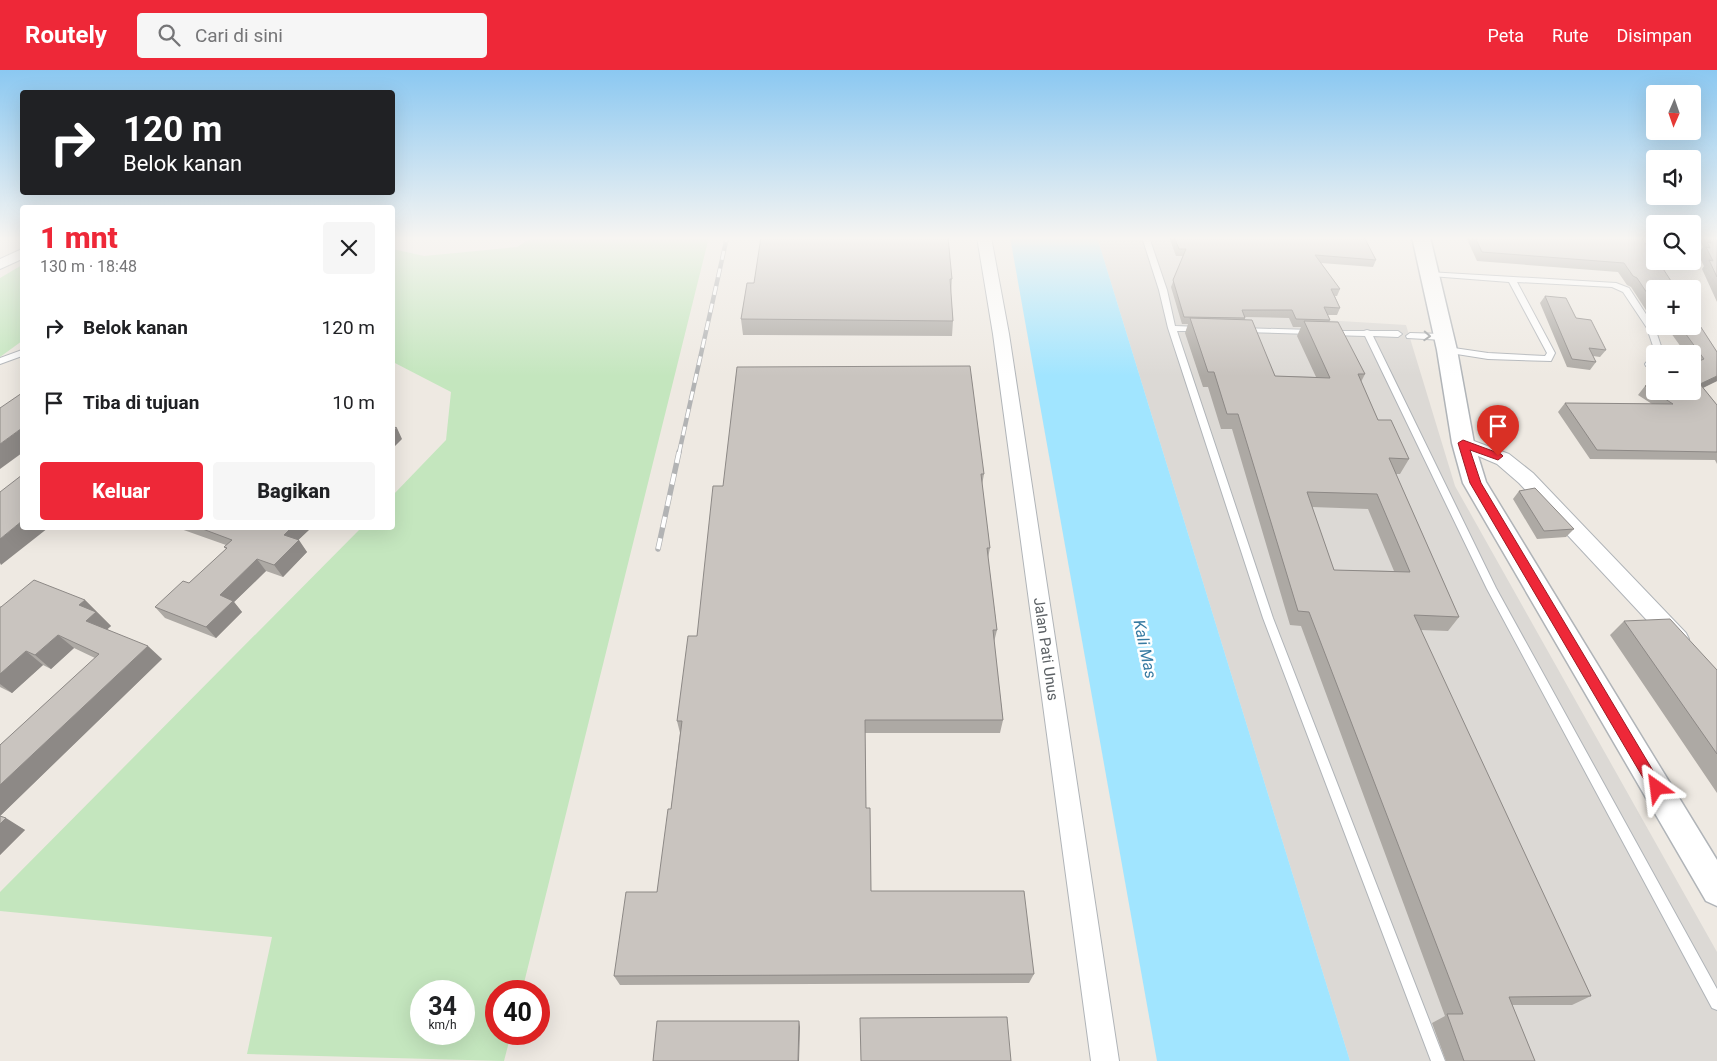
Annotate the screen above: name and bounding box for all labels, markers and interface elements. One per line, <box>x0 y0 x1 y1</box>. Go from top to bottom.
search box <box>137 13 487 58</box>
text: Routely <box>25 21 107 49</box>
icon: search <box>155 21 183 49</box>
text: Cari di sini <box>195 24 283 47</box>
text: Peta <box>1488 25 1524 46</box>
text: Rute <box>1552 25 1589 46</box>
text: Disimpan <box>1617 25 1692 46</box>
north arrow <box>1646 85 1701 140</box>
map controls <box>1646 85 1701 400</box>
text: 120 m <box>123 109 222 150</box>
icon: right <box>40 110 105 175</box>
button: sound <box>1646 150 1701 205</box>
text: Belok kanan <box>123 151 242 176</box>
button: search <box>1646 215 1701 270</box>
text: 1 mnt <box>40 220 118 255</box>
button: close <box>323 222 375 274</box>
text: 130 m · 18:48 <box>40 257 137 276</box>
button: + <box>1646 280 1701 335</box>
icon: right <box>40 314 68 342</box>
text: Belok kanan <box>83 316 188 339</box>
text: 120 m <box>322 316 375 339</box>
one-way arrow <box>1423 331 1431 342</box>
button: − <box>1646 345 1701 400</box>
icon: arrive <box>40 389 68 417</box>
text: Tiba di tujuan <box>83 391 199 414</box>
text: 10 m <box>332 391 375 414</box>
pin <box>1477 405 1519 456</box>
icon: arrive <box>1484 412 1512 440</box>
button: Keluar <box>40 462 203 520</box>
button: Bagikan <box>213 462 375 520</box>
street label: Jalan Pati Unus <box>1030 596 1062 702</box>
water label: Kali Mas <box>1130 618 1160 680</box>
position arrow <box>1630 761 1682 813</box>
speed limit sign: 40 <box>485 980 550 1045</box>
text: 34 <box>428 992 457 1021</box>
text: km/h <box>428 1018 457 1032</box>

